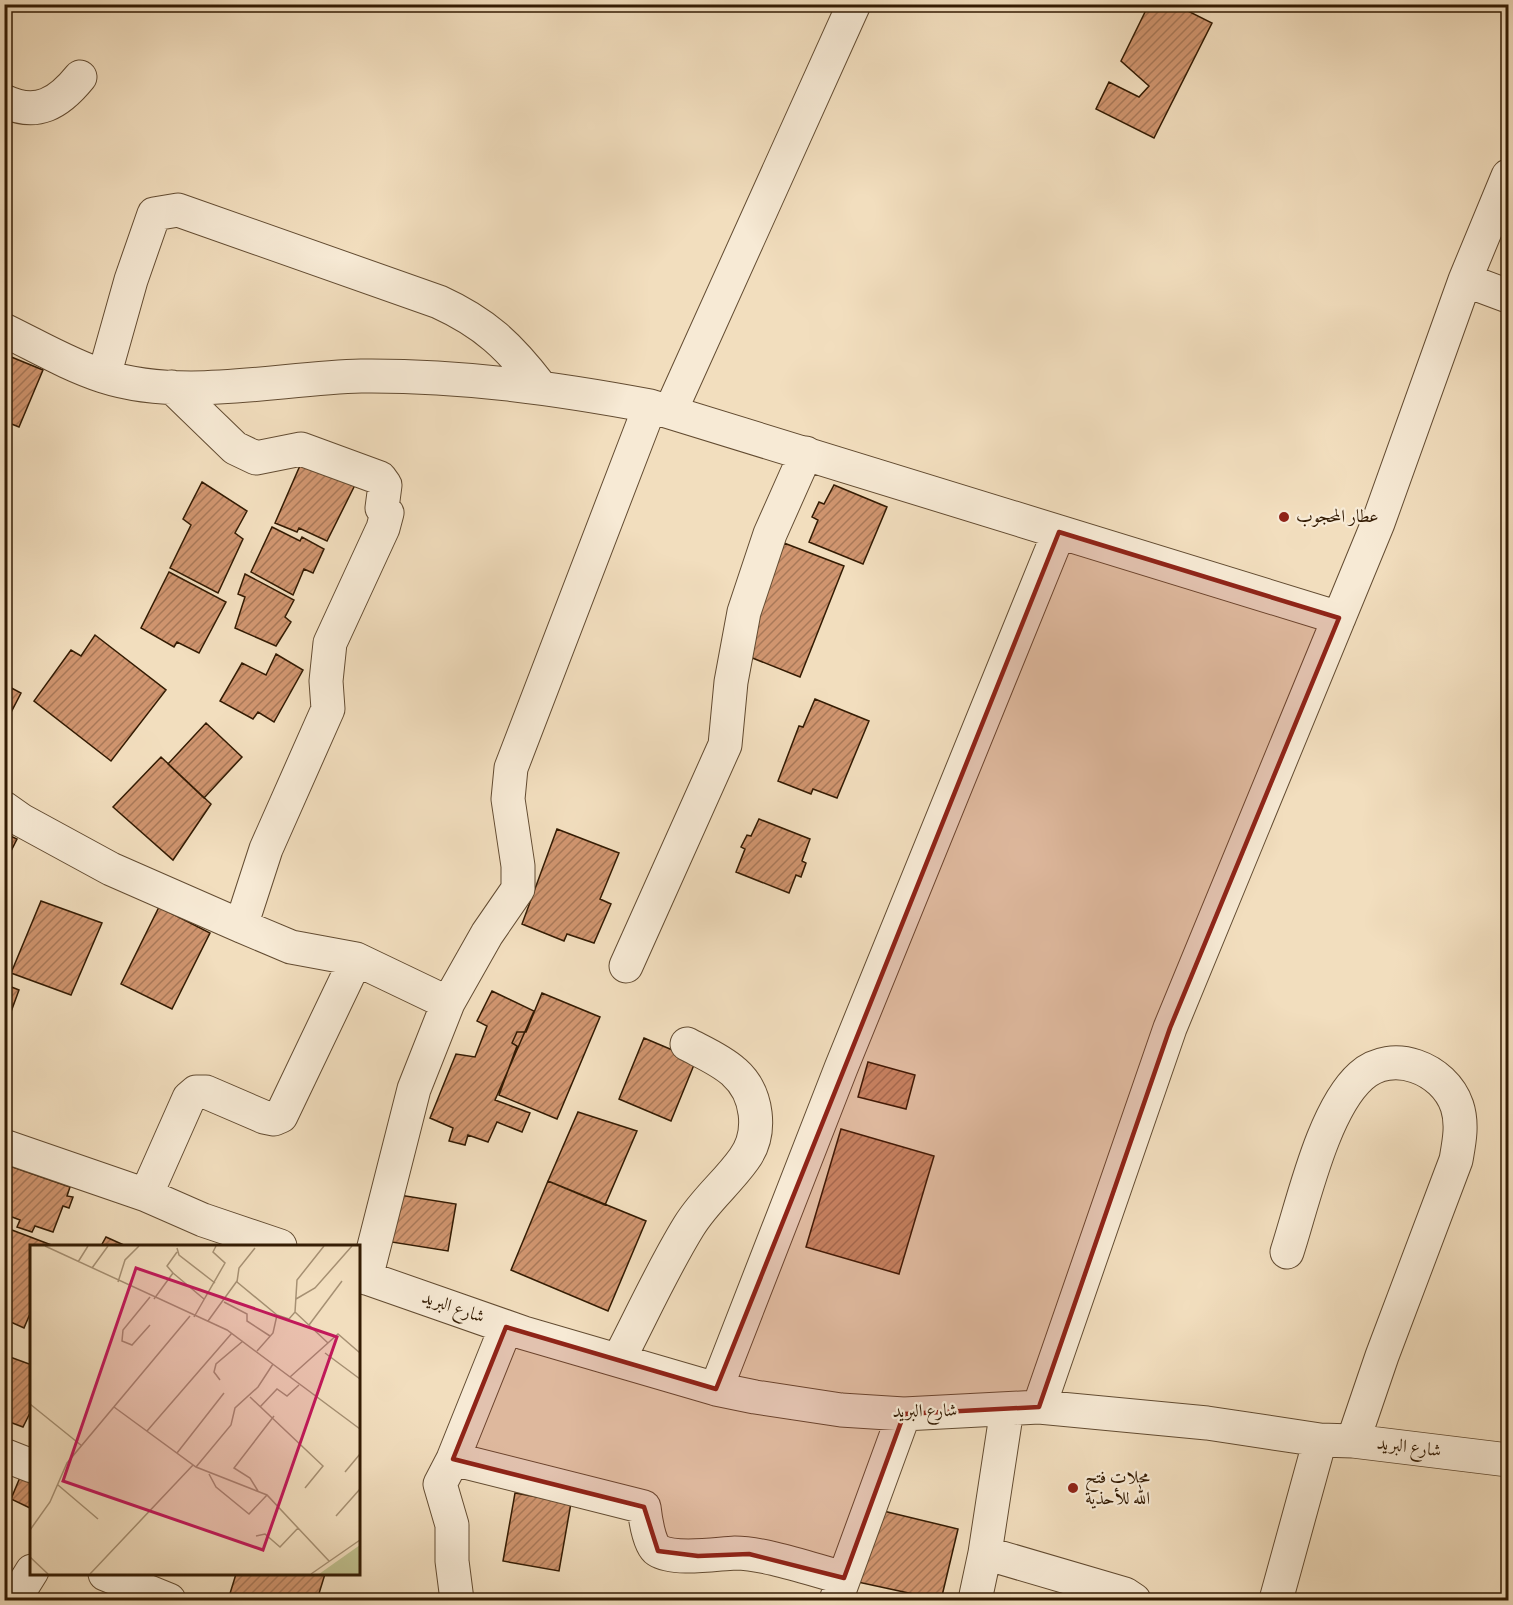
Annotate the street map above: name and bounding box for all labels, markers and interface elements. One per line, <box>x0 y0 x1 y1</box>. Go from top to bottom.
place label: عطار المحجوب <box>1296 505 1379 530</box>
marker: عطار المحجوب <box>1277 510 1291 524</box>
inset map <box>30 1245 360 1575</box>
street label: شارع البريد <box>418 1286 488 1331</box>
street label: شارع البريد <box>892 1399 958 1426</box>
street label: شارع البريد <box>1375 1432 1443 1465</box>
place label: محلات فتح الله للأحذية <box>1085 1466 1150 1512</box>
marker: محلات فتح الله للأحذية <box>1066 1481 1080 1495</box>

